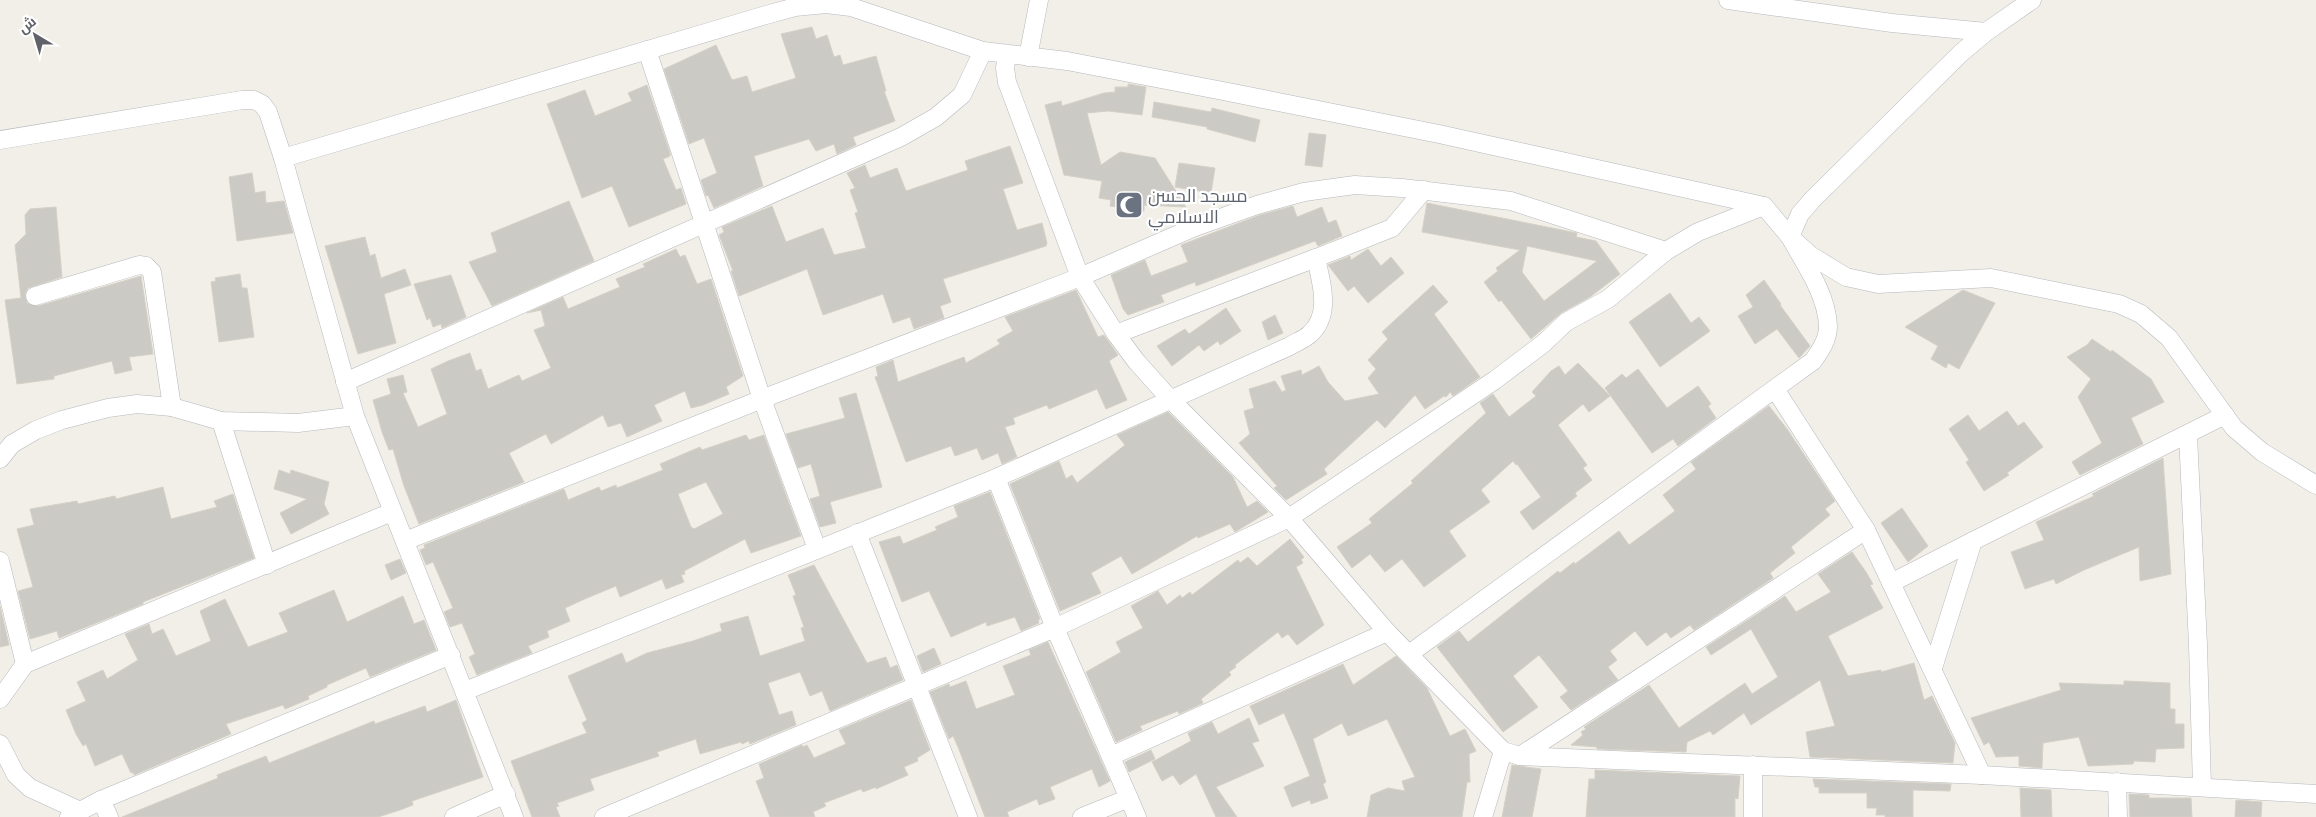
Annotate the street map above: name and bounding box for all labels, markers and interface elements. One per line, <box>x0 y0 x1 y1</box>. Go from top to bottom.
north arrow <box>10 10 60 60</box>
text: ش <box>14 11 40 37</box>
place label: مسجد الحسن الاسلامي <box>1148 183 1248 231</box>
mosque icon: مسجد الحسن الاسلامي <box>1114 190 1144 220</box>

